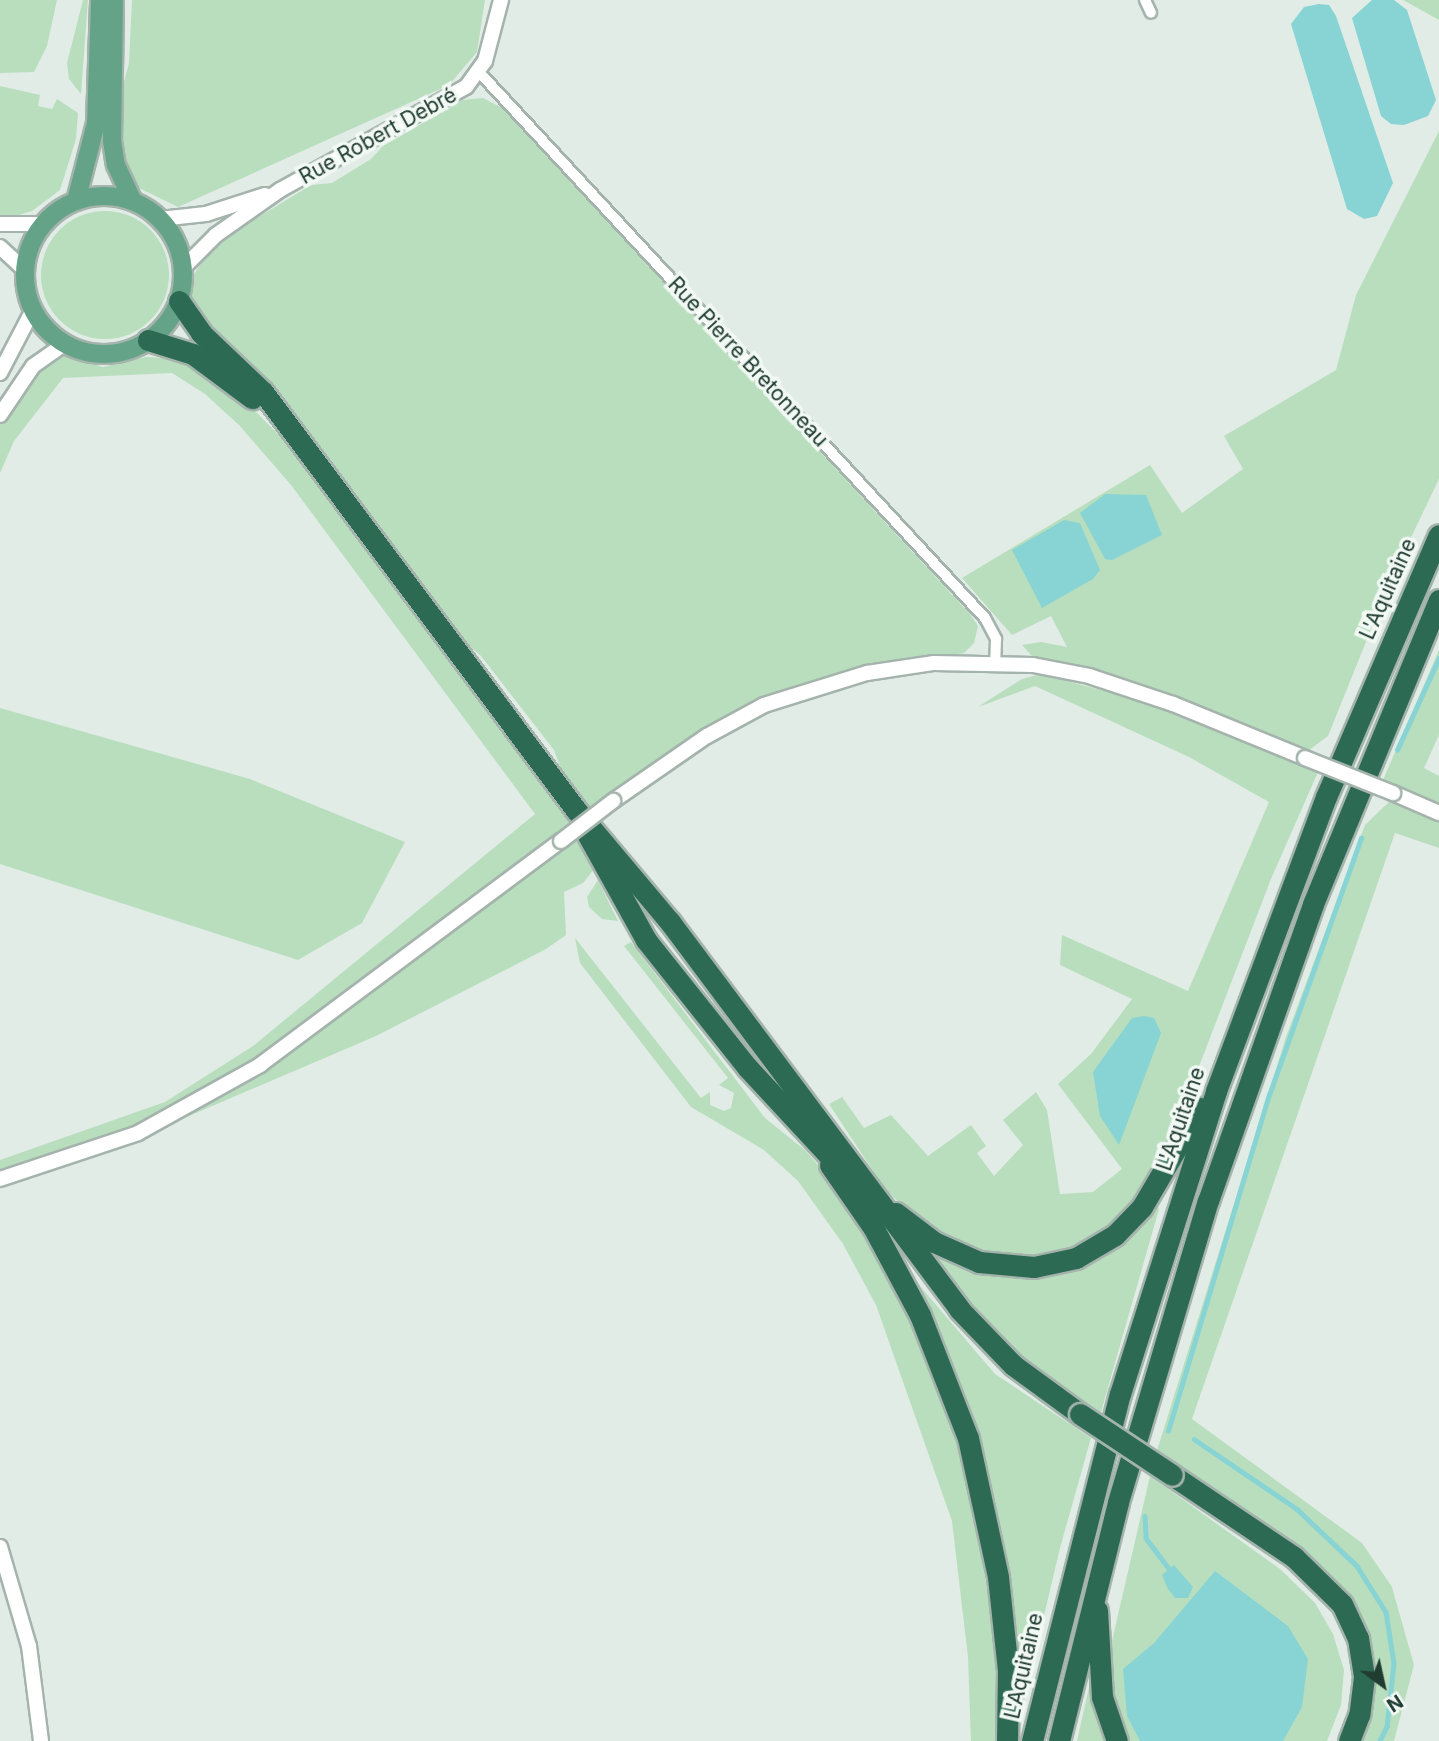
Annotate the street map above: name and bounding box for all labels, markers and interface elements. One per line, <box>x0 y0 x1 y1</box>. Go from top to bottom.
street label: Rue Robert Debré <box>295 82 461 190</box>
street label: Rue Pierre Bretonneau <box>663 272 833 452</box>
street label: L'Aquitaine <box>1355 535 1421 643</box>
street label: L'Aquitaine <box>1152 1064 1210 1174</box>
street label: L'Aquitaine <box>1000 1611 1048 1721</box>
north arrow <box>1348 1650 1418 1720</box>
text: N <box>1382 1689 1407 1717</box>

